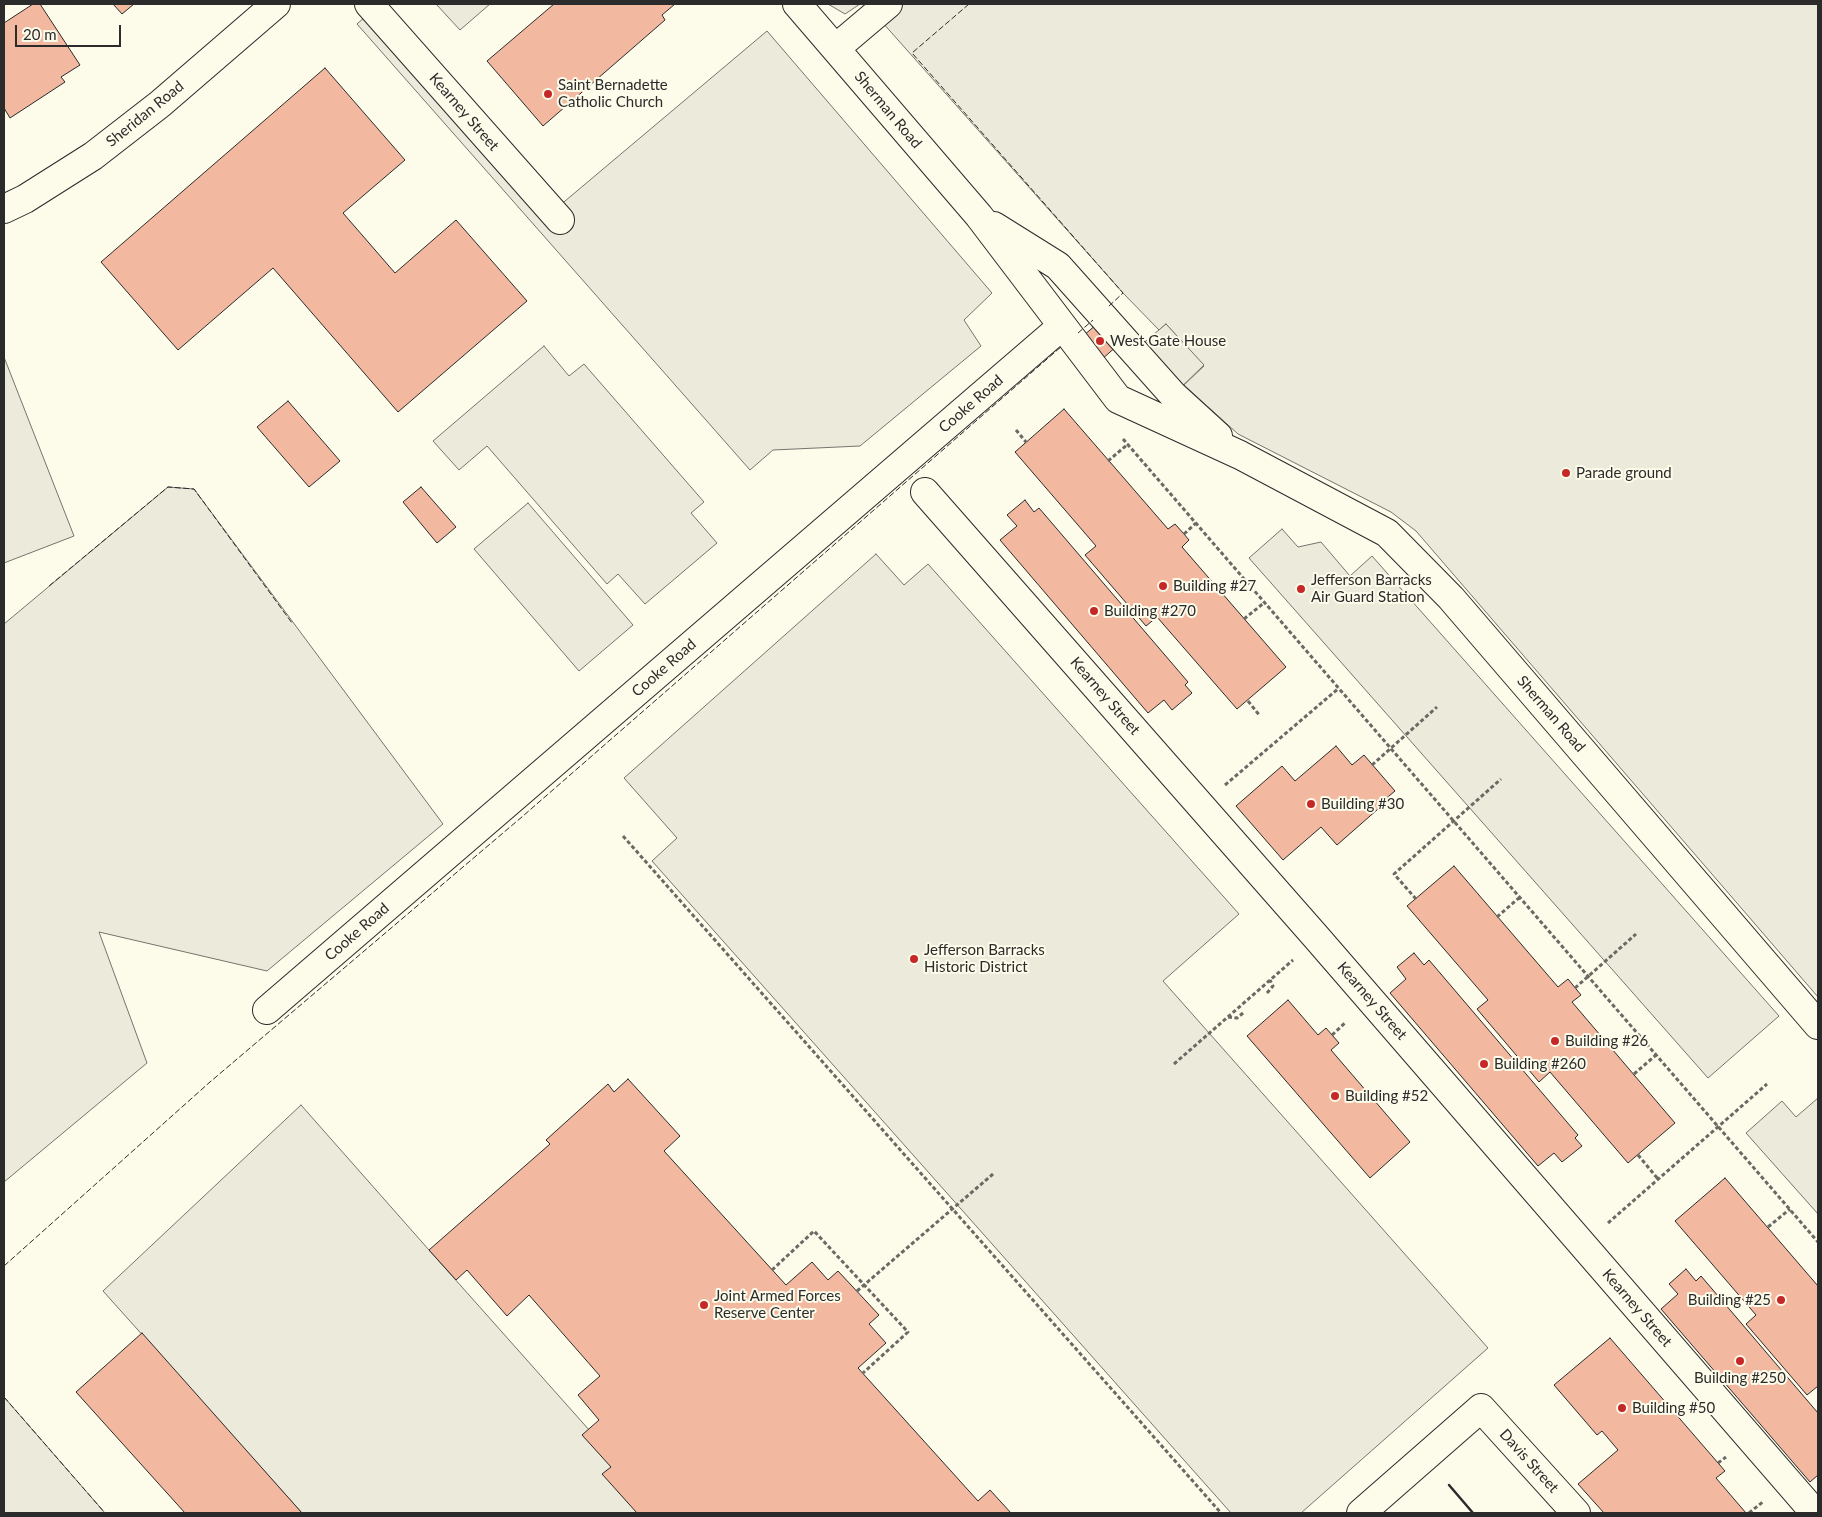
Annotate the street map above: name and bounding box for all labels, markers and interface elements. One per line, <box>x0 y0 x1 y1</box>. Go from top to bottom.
scale bar <box>18 15 124 47</box>
text: 20 m <box>23 25 57 43</box>
street label: Sherman Road <box>851 68 925 152</box>
street label: Kearney Street <box>425 69 503 155</box>
place label: Saint Bernadette Catholic Church <box>558 76 668 111</box>
street label: Sheridan Road <box>103 77 187 151</box>
marker: Saint Bernadette Catholic Church <box>542 88 554 100</box>
place label: West Gate House <box>1110 332 1226 350</box>
marker: West Gate House <box>1094 335 1106 347</box>
street label: Cooke Road <box>935 371 1007 437</box>
place label: Parade ground <box>1576 464 1672 482</box>
marker: Parade ground <box>1560 467 1572 479</box>
place label: Jefferson Barracks Air Guard Station <box>1311 571 1432 606</box>
place label: Building #27 <box>1173 577 1256 595</box>
marker: Building #27 <box>1157 580 1169 592</box>
marker: Jefferson Barracks Air Guard Station <box>1295 583 1307 595</box>
place label: Building #270 <box>1104 602 1196 620</box>
marker: Building #270 <box>1088 605 1100 617</box>
street label: Cooke Road <box>628 635 700 701</box>
street label: Kearney Street <box>1066 653 1144 739</box>
street label: Sherman Road <box>1513 672 1589 756</box>
place label: Building #30 <box>1321 795 1404 813</box>
marker: Building #30 <box>1305 798 1317 810</box>
street label: Cooke Road <box>321 899 393 965</box>
place label: Jefferson Barracks Historic District <box>924 941 1045 976</box>
marker: Jefferson Barracks Historic District <box>908 953 920 965</box>
street label: Kearney Street <box>1333 958 1411 1044</box>
place label: Building #26 <box>1565 1032 1648 1050</box>
marker: Building #26 <box>1549 1035 1561 1047</box>
place label: Building #260 <box>1494 1055 1586 1073</box>
marker: Building #260 <box>1478 1058 1490 1070</box>
place label: Building #52 <box>1345 1087 1428 1105</box>
marker: Building #52 <box>1329 1090 1341 1102</box>
street label: Kearney Street <box>1598 1265 1676 1351</box>
place label: Joint Armed Forces Reserve Center <box>714 1287 841 1322</box>
place label: Building #25 <box>1688 1291 1771 1309</box>
marker: Building #25 <box>1775 1294 1787 1306</box>
marker: Joint Armed Forces Reserve Center <box>698 1299 710 1311</box>
marker: Building #250 <box>1734 1355 1746 1367</box>
place label: Building #250 <box>1694 1369 1786 1387</box>
place label: Building #50 <box>1632 1399 1715 1417</box>
marker: Building #50 <box>1616 1402 1628 1414</box>
street label: Davis Street <box>1496 1425 1562 1497</box>

